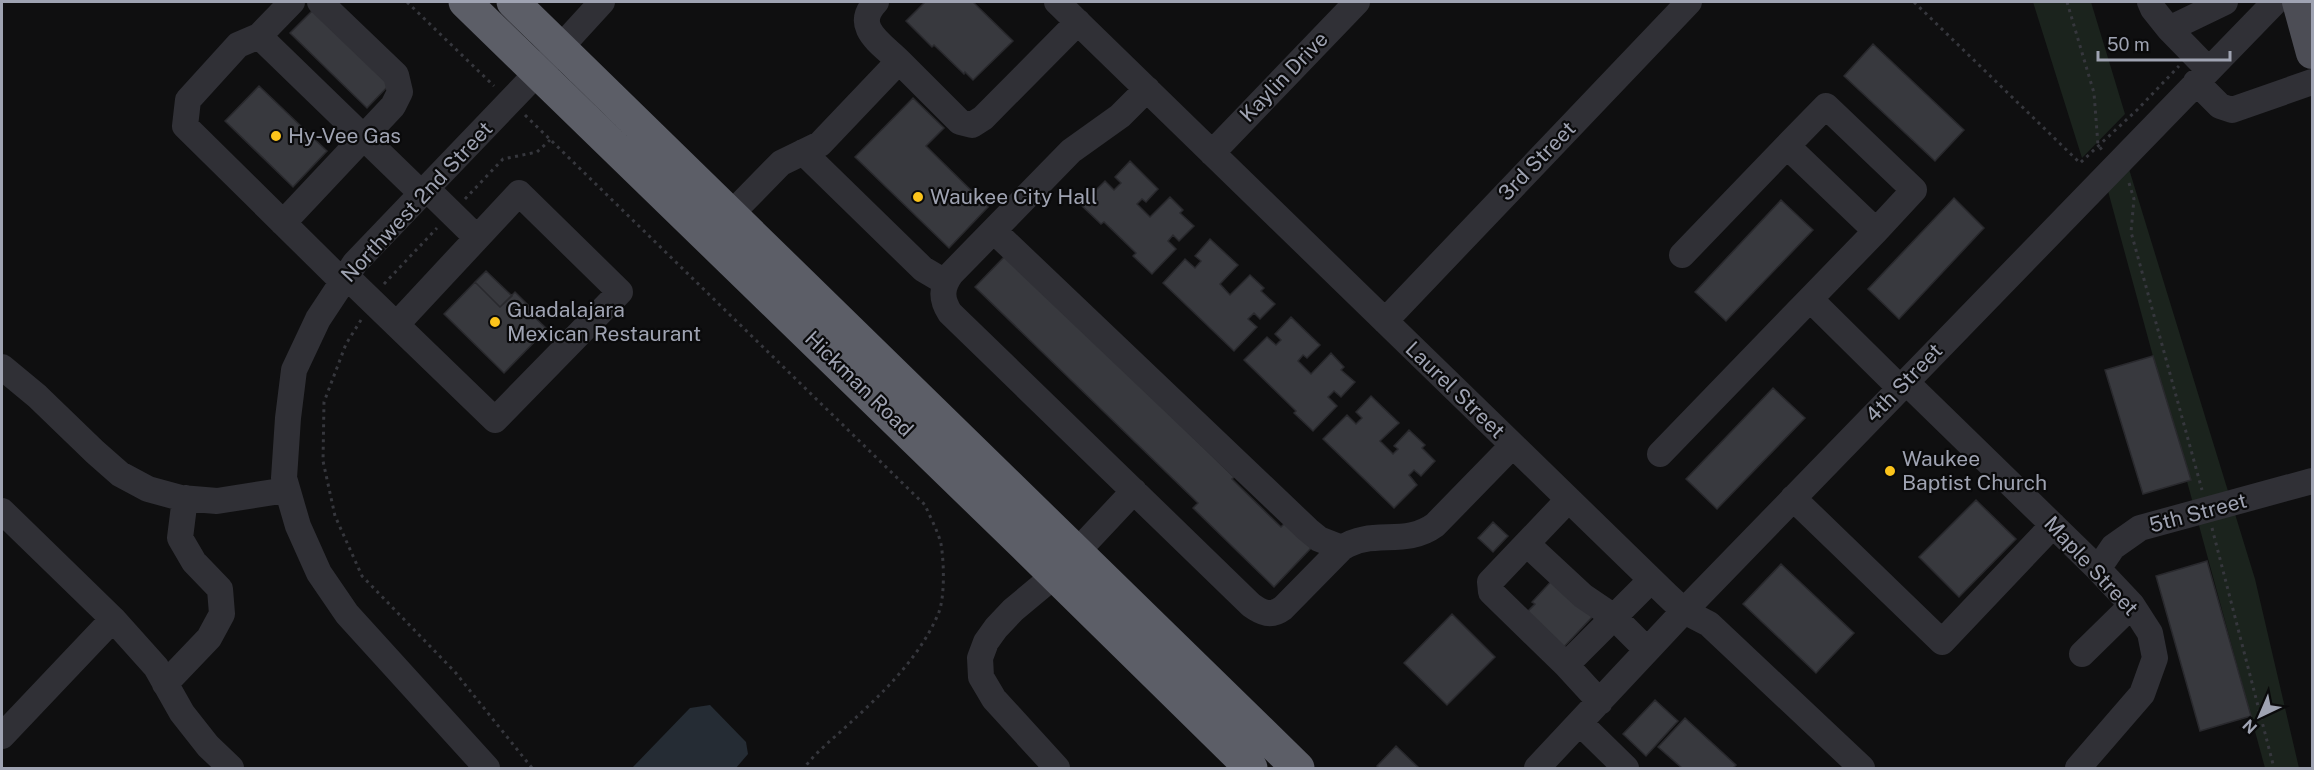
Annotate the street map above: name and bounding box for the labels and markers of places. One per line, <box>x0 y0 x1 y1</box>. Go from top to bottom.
place label: Hy-Vee Gas <box>288 123 401 148</box>
marker: Hy-Vee Gas <box>269 129 283 143</box>
place label: Waukee City Hall <box>930 184 1097 209</box>
marker: Waukee City Hall <box>911 190 925 204</box>
place label: Guadalajara Mexican Restaurant <box>507 297 701 346</box>
marker: Guadalajara Mexican Restaurant <box>488 315 502 329</box>
place label: Waukee Baptist Church <box>1902 446 2047 495</box>
marker: Waukee Baptist Church <box>1883 464 1897 478</box>

